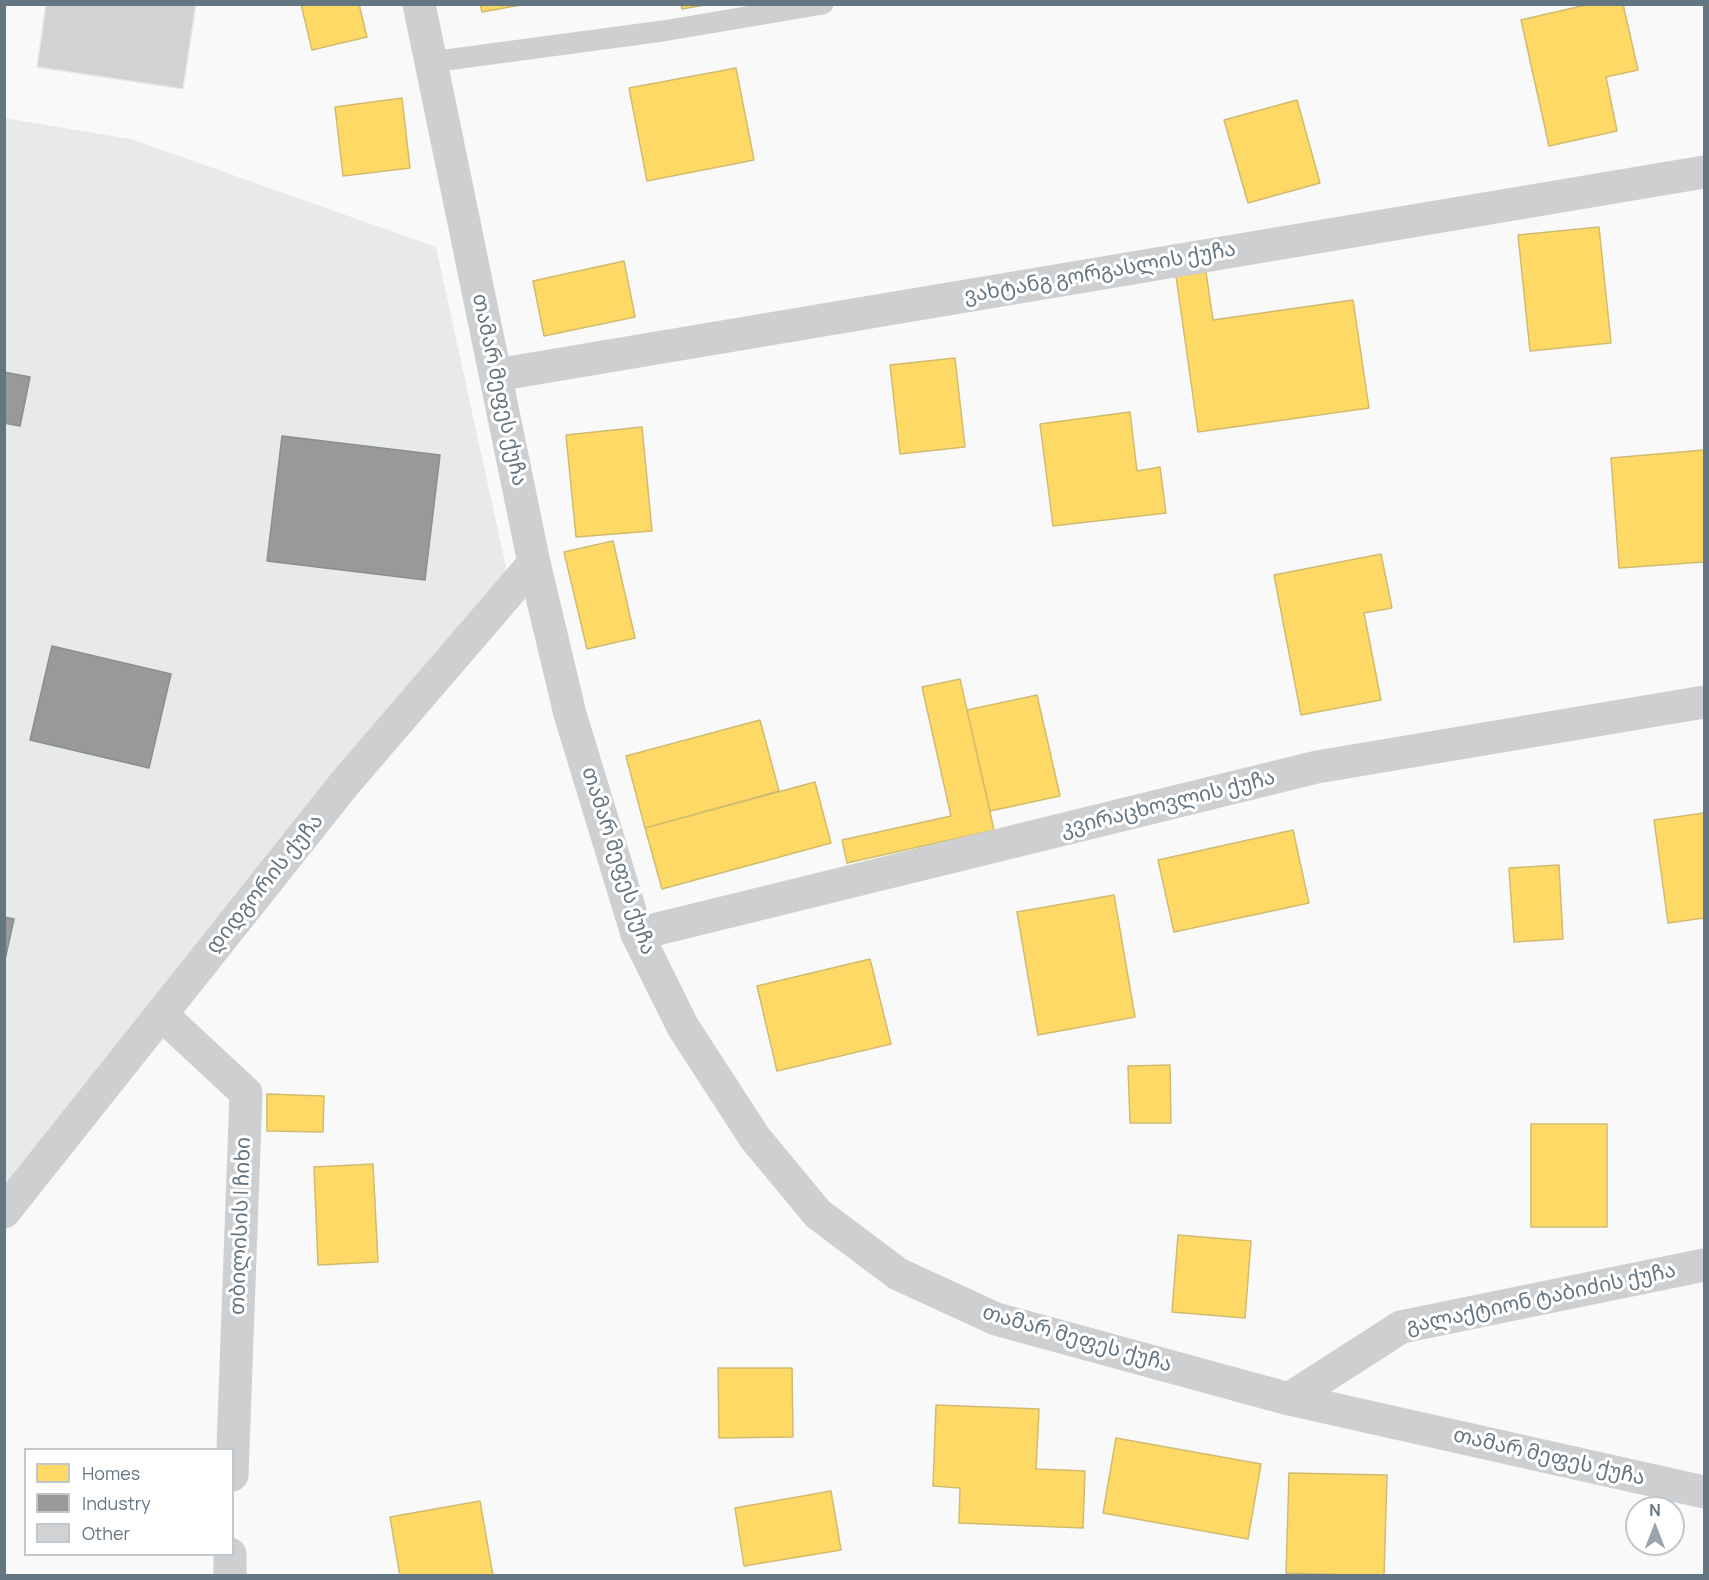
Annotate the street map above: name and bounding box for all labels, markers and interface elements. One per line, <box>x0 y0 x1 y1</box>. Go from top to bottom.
street label: ვახტანგ გორგასლის ქუჩა <box>962 237 1238 309</box>
street label: თამარ მეფეს ქუჩა <box>466 291 532 489</box>
street label: თამარ მეფეს ქუჩა <box>576 764 660 958</box>
street label: კვირაცხოვლის ქუჩა <box>1058 765 1278 843</box>
street label: დიდგორის ქუჩა <box>201 809 329 959</box>
street label: თბილისის I ჩიხი <box>225 1136 257 1316</box>
street label: გალაქტიონ ტაბიძის ქუჩა <box>1404 1258 1678 1340</box>
street label: თამარ მეფეს ქუჩა <box>979 1300 1175 1378</box>
street label: თამარ მეფეს ქუჩა <box>1451 1423 1647 1491</box>
legend <box>24 1448 234 1556</box>
text: Homes <box>82 1461 140 1485</box>
text: Industry <box>82 1491 151 1515</box>
north arrow <box>1625 1496 1685 1556</box>
text: N <box>1649 1499 1661 1521</box>
text: Other <box>82 1521 130 1545</box>

